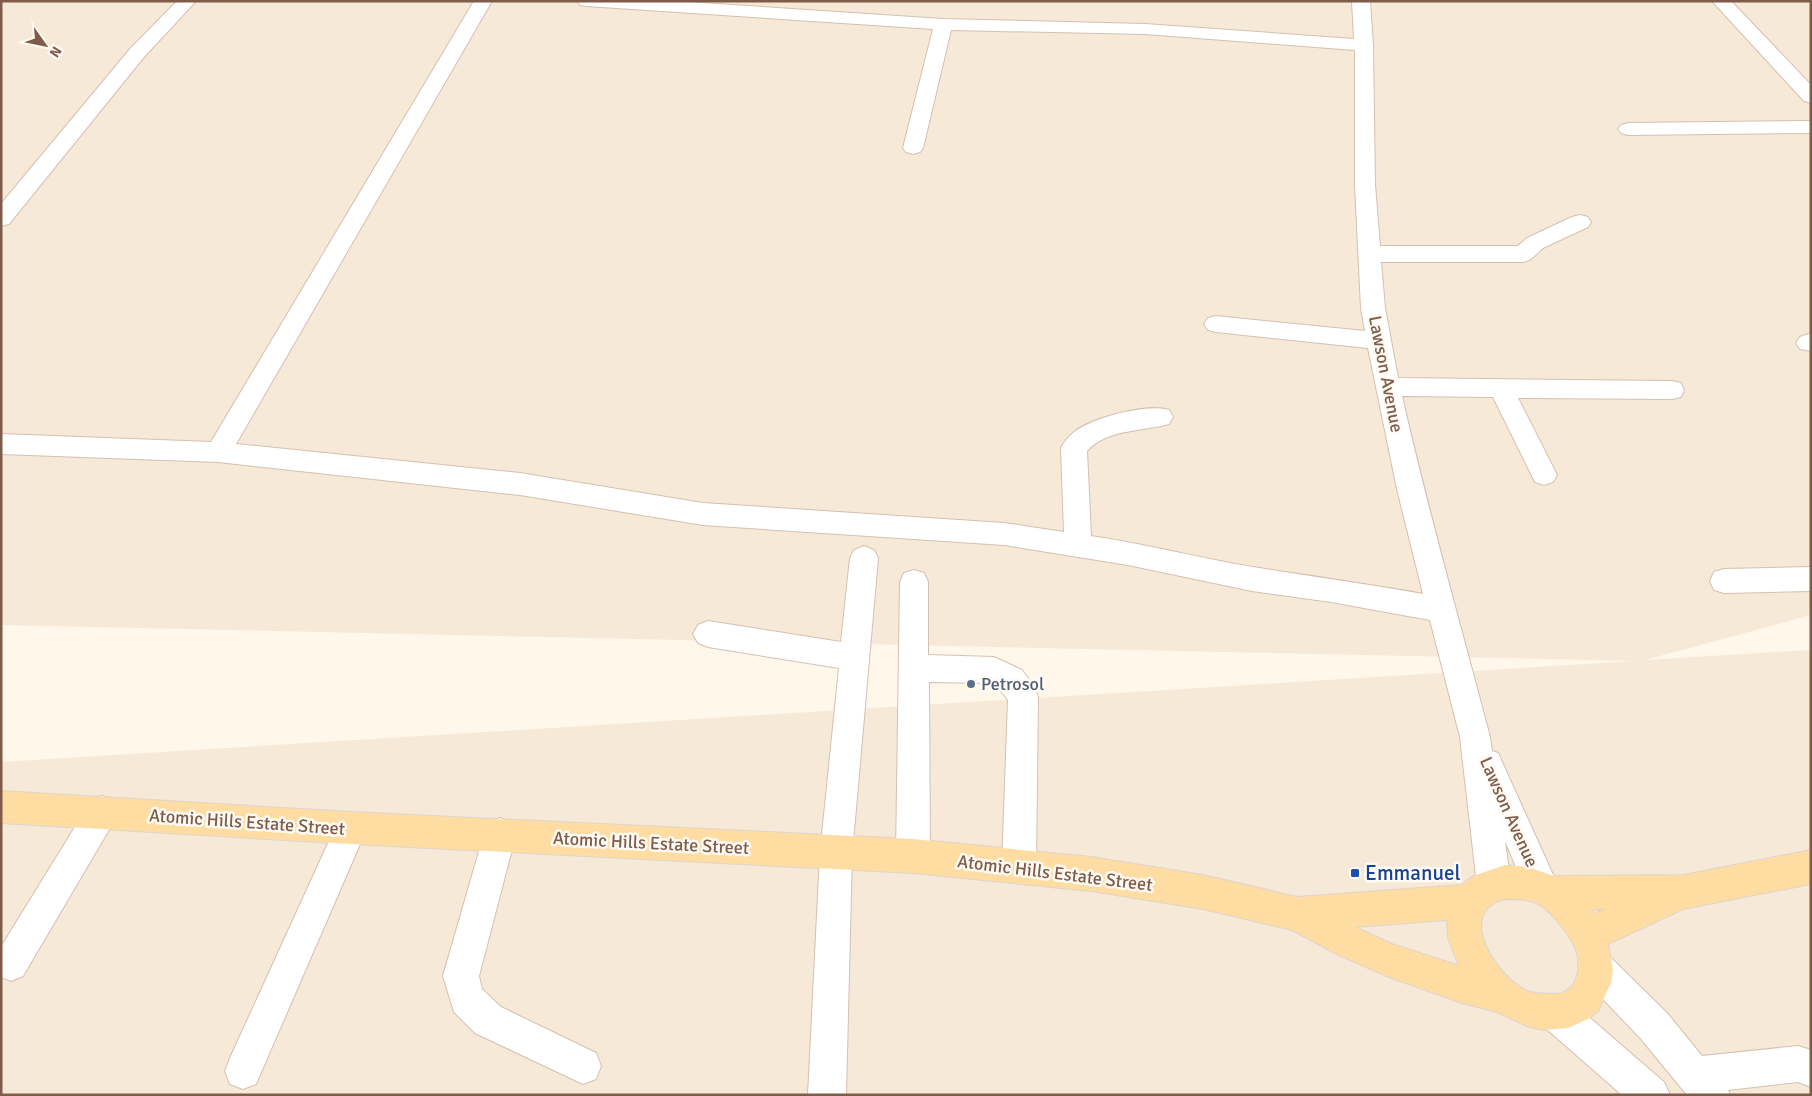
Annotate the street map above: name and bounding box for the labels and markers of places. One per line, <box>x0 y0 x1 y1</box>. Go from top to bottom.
place label: Petrosol <box>981 673 1044 695</box>
marker: Petrosol <box>965 678 977 690</box>
place label: Emmanuel <box>1365 860 1461 886</box>
marker: Emmanuel <box>1349 867 1361 879</box>

